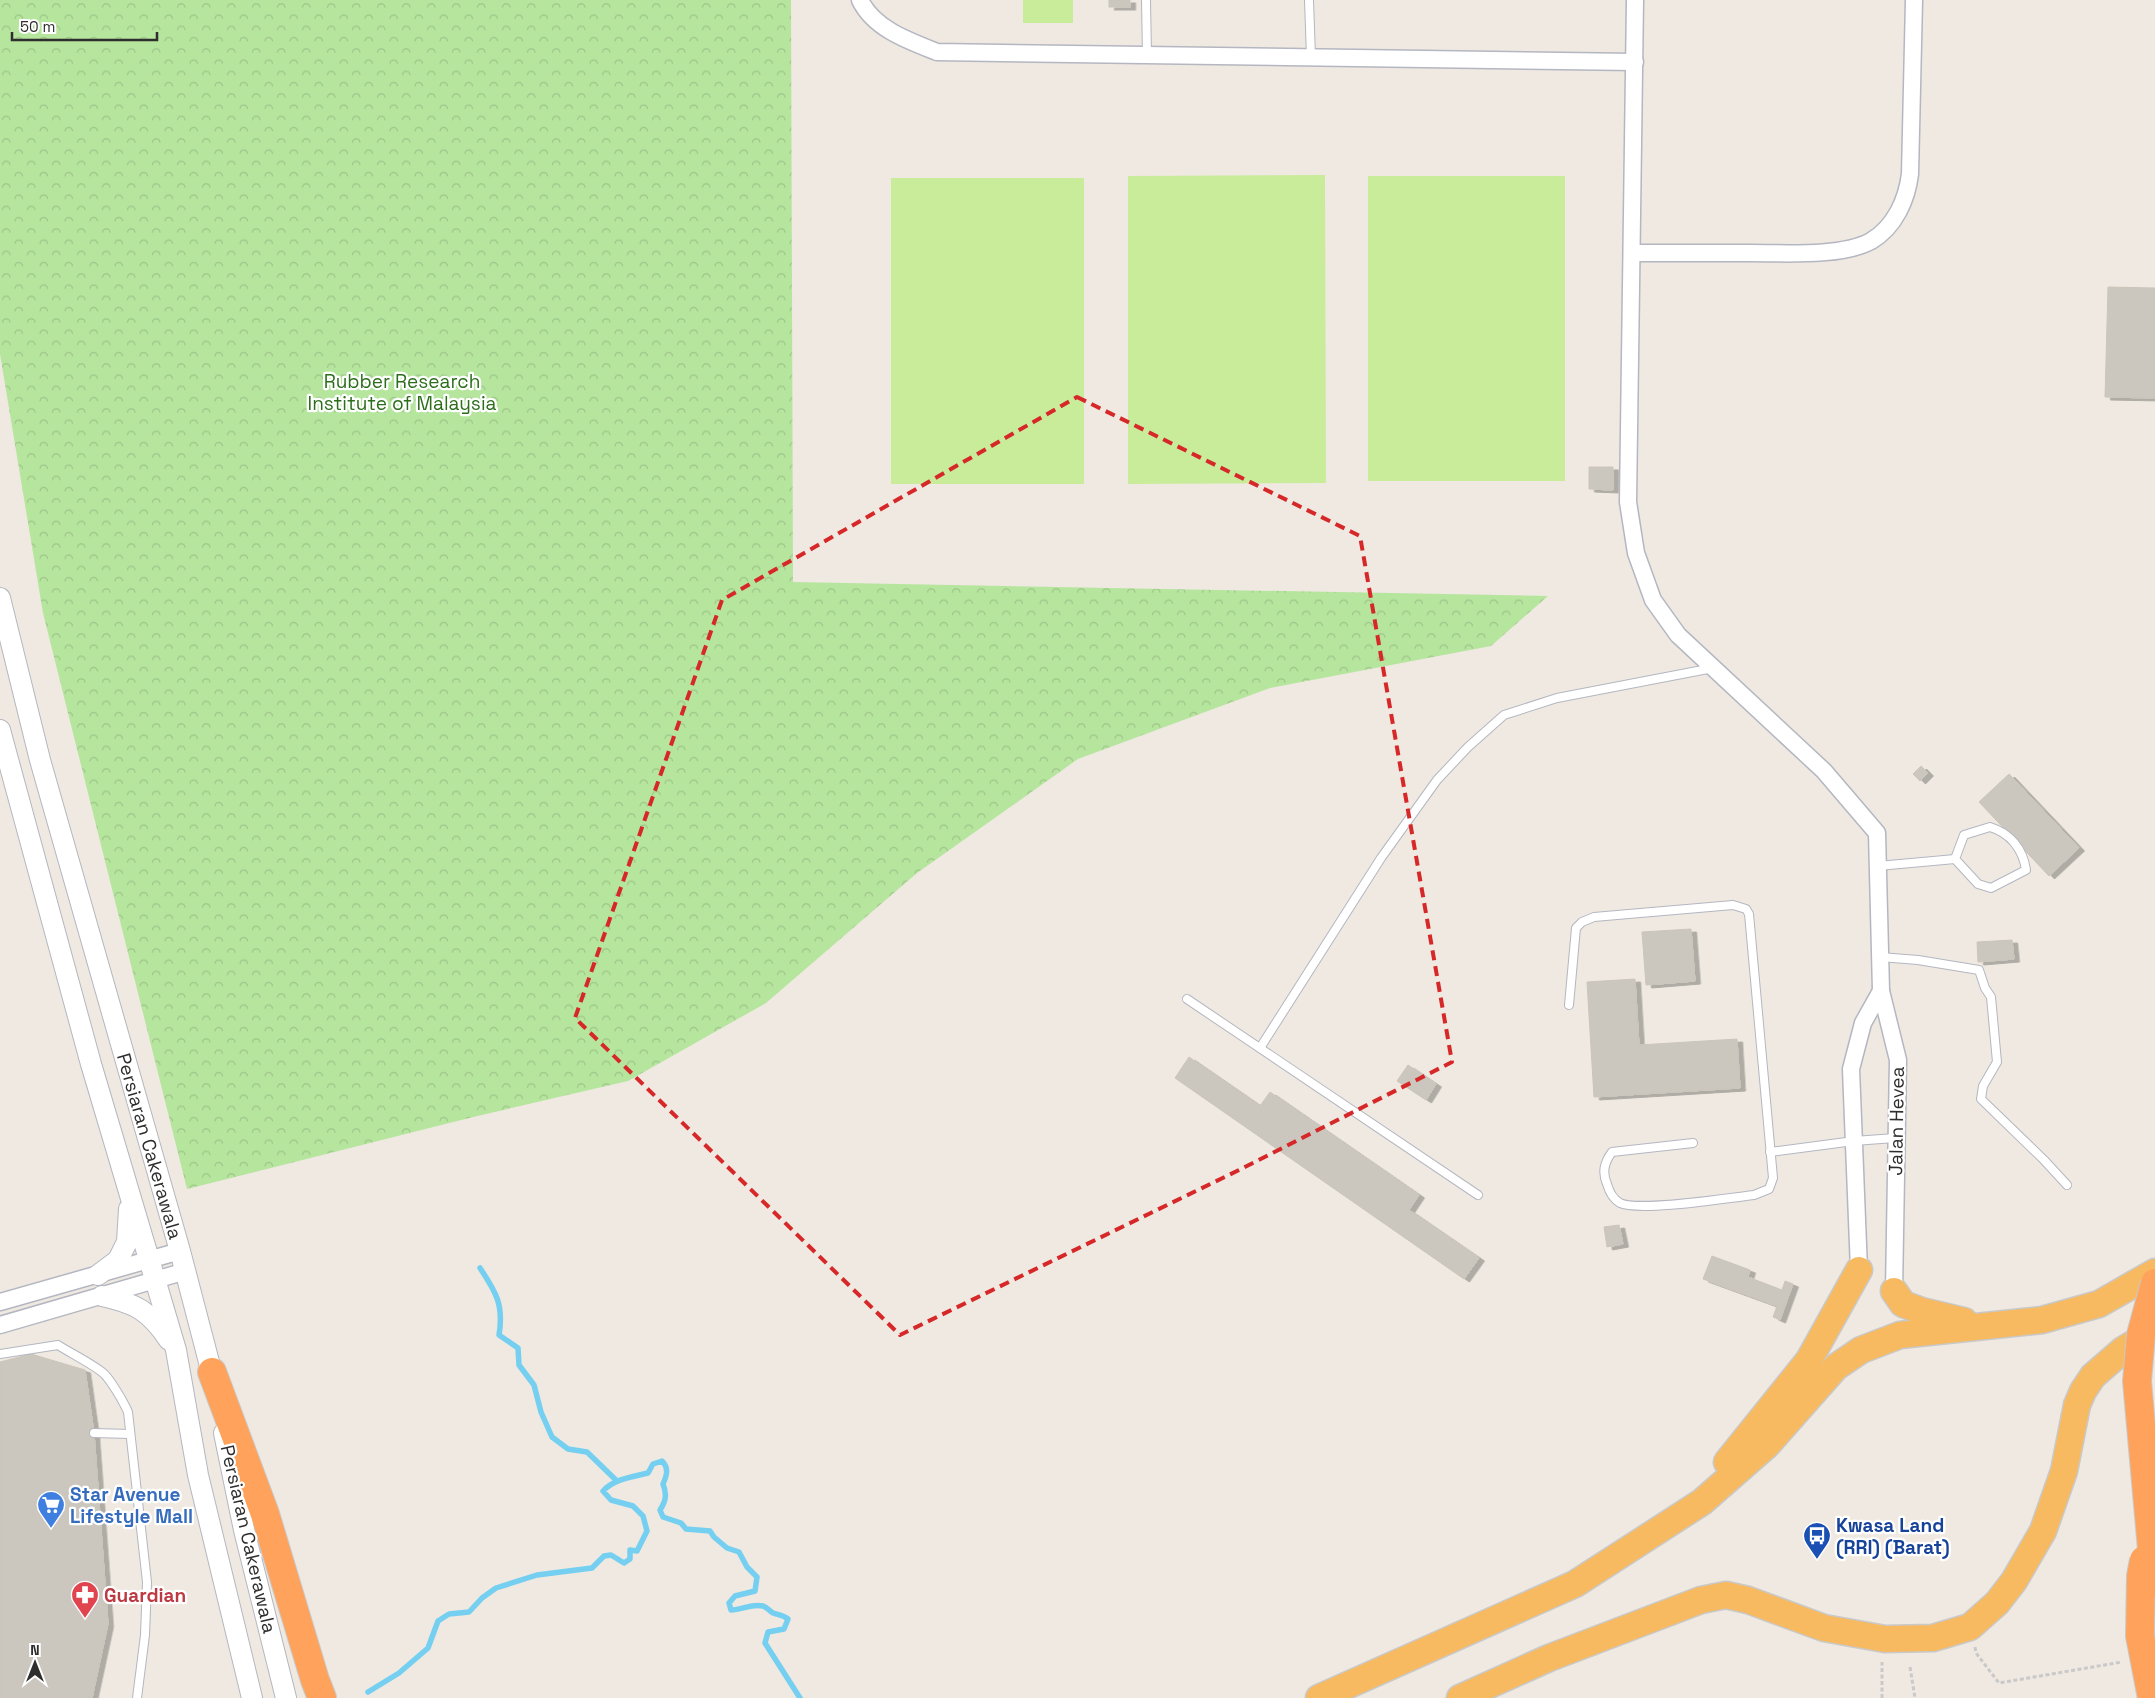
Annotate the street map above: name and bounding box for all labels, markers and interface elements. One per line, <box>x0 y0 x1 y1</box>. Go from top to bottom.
scale bar <box>12 10 158 42</box>
text: 50 m <box>20 17 55 36</box>
park label: Rubber Research Institute of Malaysia <box>308 369 497 416</box>
street label: Persiaran Cakerawala <box>111 1050 188 1242</box>
street label: Jalan Hevea <box>1883 1066 1910 1176</box>
street label: Persiaran Cakerawala <box>215 1443 282 1636</box>
place label: Star Avenue Lifestyle Mall <box>70 1482 193 1529</box>
supermarket icon: Star Avenue Lifestyle Mall <box>36 1490 66 1529</box>
place label: Kwasa Land (RRI) (Barat) <box>1836 1513 1950 1560</box>
bus stop icon: Kwasa Land (RRI) (Barat) <box>1802 1521 1832 1560</box>
pharmacy icon: Guardian <box>70 1580 100 1619</box>
place label: Guardian <box>104 1583 186 1608</box>
north arrow <box>10 1638 60 1688</box>
text: N <box>30 1641 40 1659</box>

